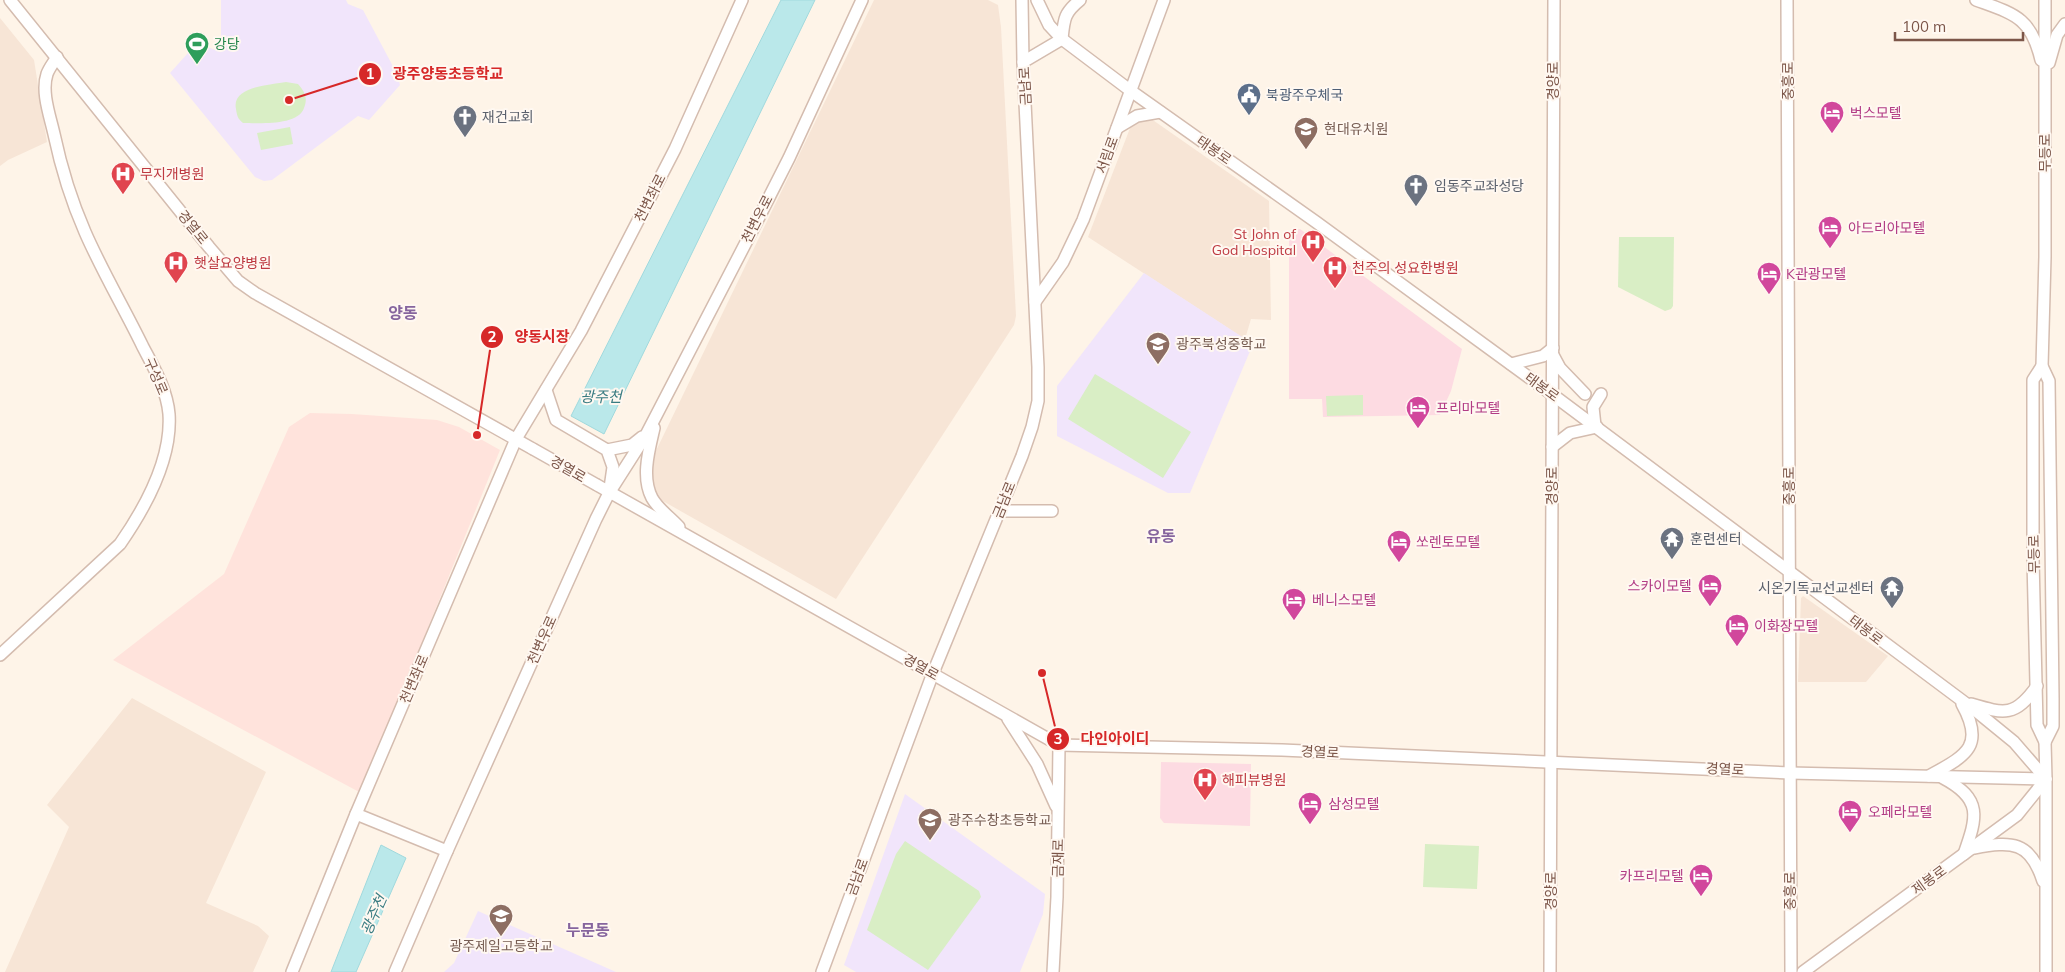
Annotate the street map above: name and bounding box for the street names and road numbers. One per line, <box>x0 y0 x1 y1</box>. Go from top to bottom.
street label: 경양로 <box>1544 62 1562 100</box>
street label: 중흥로 <box>1779 62 1797 100</box>
street label: 금남로 <box>1015 66 1035 106</box>
street label: 태봉로 <box>1193 132 1235 169</box>
street label: 서림로 <box>1092 134 1122 176</box>
street label: 무등로 <box>2036 134 2054 172</box>
street label: 천변좌로 <box>630 171 670 225</box>
street label: 천변우로 <box>737 192 777 246</box>
street label: 경열로 <box>174 206 212 248</box>
street label: 구성로 <box>140 355 172 397</box>
street label: 태봉로 <box>1521 368 1563 406</box>
street label: 경열로 <box>547 452 589 487</box>
street label: 경양로 <box>1543 467 1561 505</box>
street label: 중흥로 <box>1780 467 1798 505</box>
street label: 금남로 <box>988 479 1020 521</box>
street label: 무등로 <box>2025 534 2043 573</box>
street label: 태봉로 <box>1845 611 1887 649</box>
street label: 천변우로 <box>523 613 561 667</box>
street label: 경열로 <box>900 650 942 684</box>
street label: 천변좌로 <box>396 652 432 706</box>
street label: 경열로 <box>1300 742 1340 762</box>
street label: 경열로 <box>1705 759 1745 779</box>
street label: 금재로 <box>1049 838 1067 877</box>
street label: 금남로 <box>842 856 872 898</box>
street label: 제봉로 <box>1908 861 1950 899</box>
street label: 경양로 <box>1542 872 1560 910</box>
street label: 중흥로 <box>1781 872 1799 910</box>

